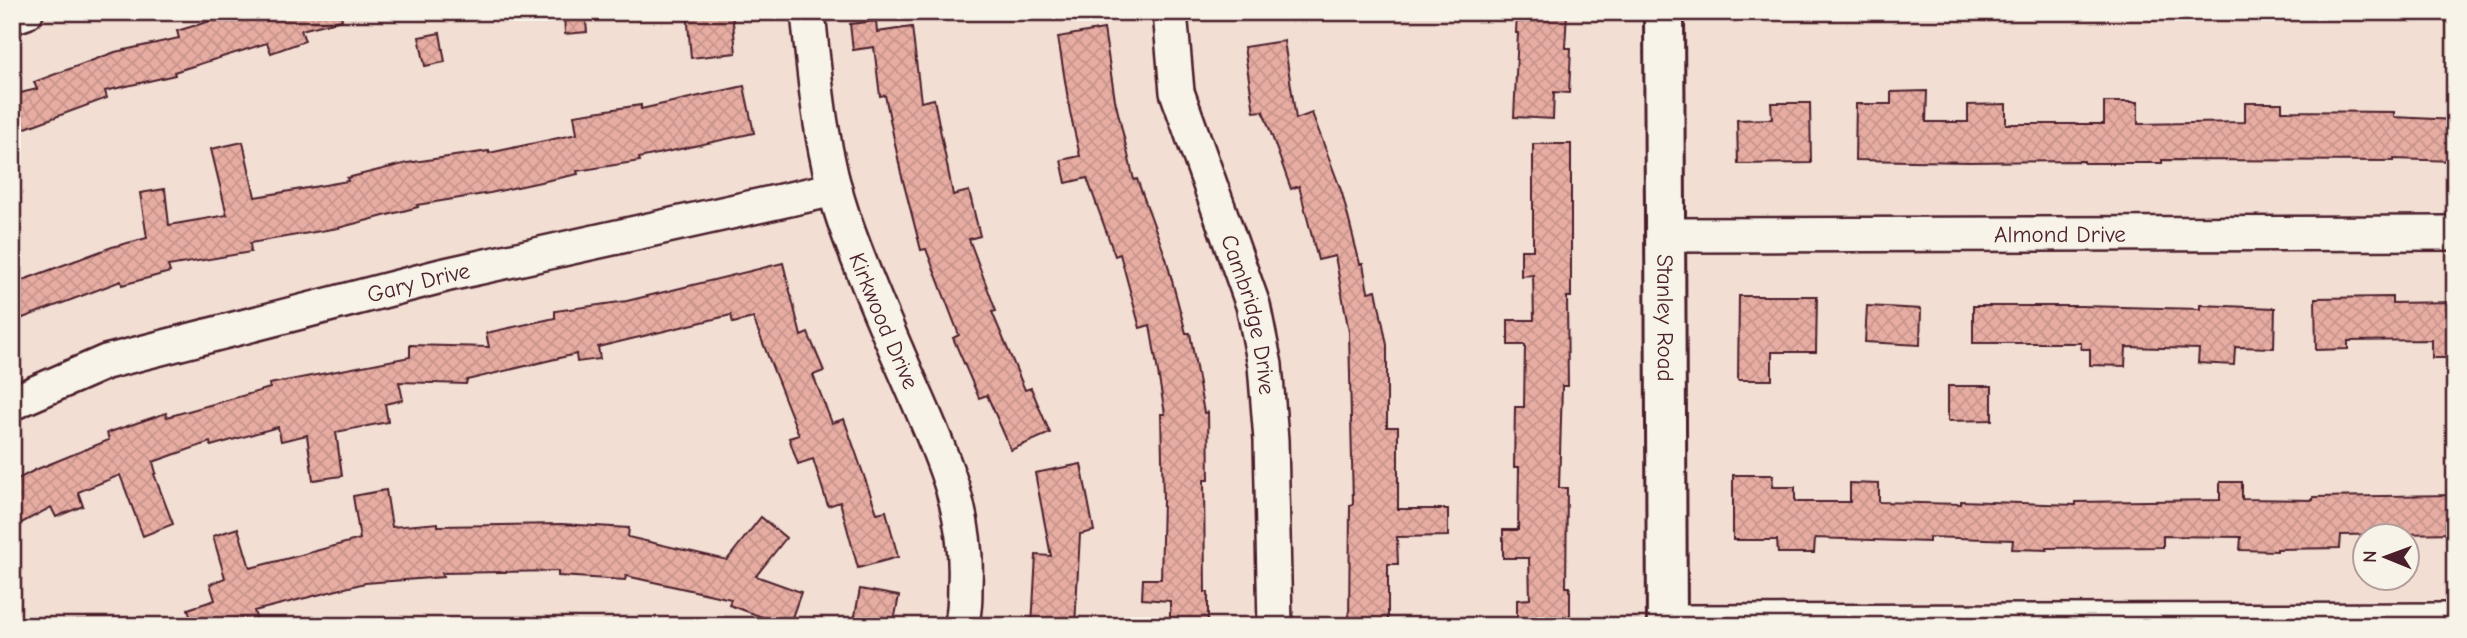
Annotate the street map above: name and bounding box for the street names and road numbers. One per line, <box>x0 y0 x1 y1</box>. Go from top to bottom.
street label: Almond Drive <box>1994 220 2126 248</box>
street label: Cambridge Drive <box>1215 231 1281 396</box>
street label: Kirkwood Drive <box>844 249 925 393</box>
street label: Stanley Road <box>1652 254 1679 382</box>
street label: Gary Drive <box>364 256 472 308</box>

